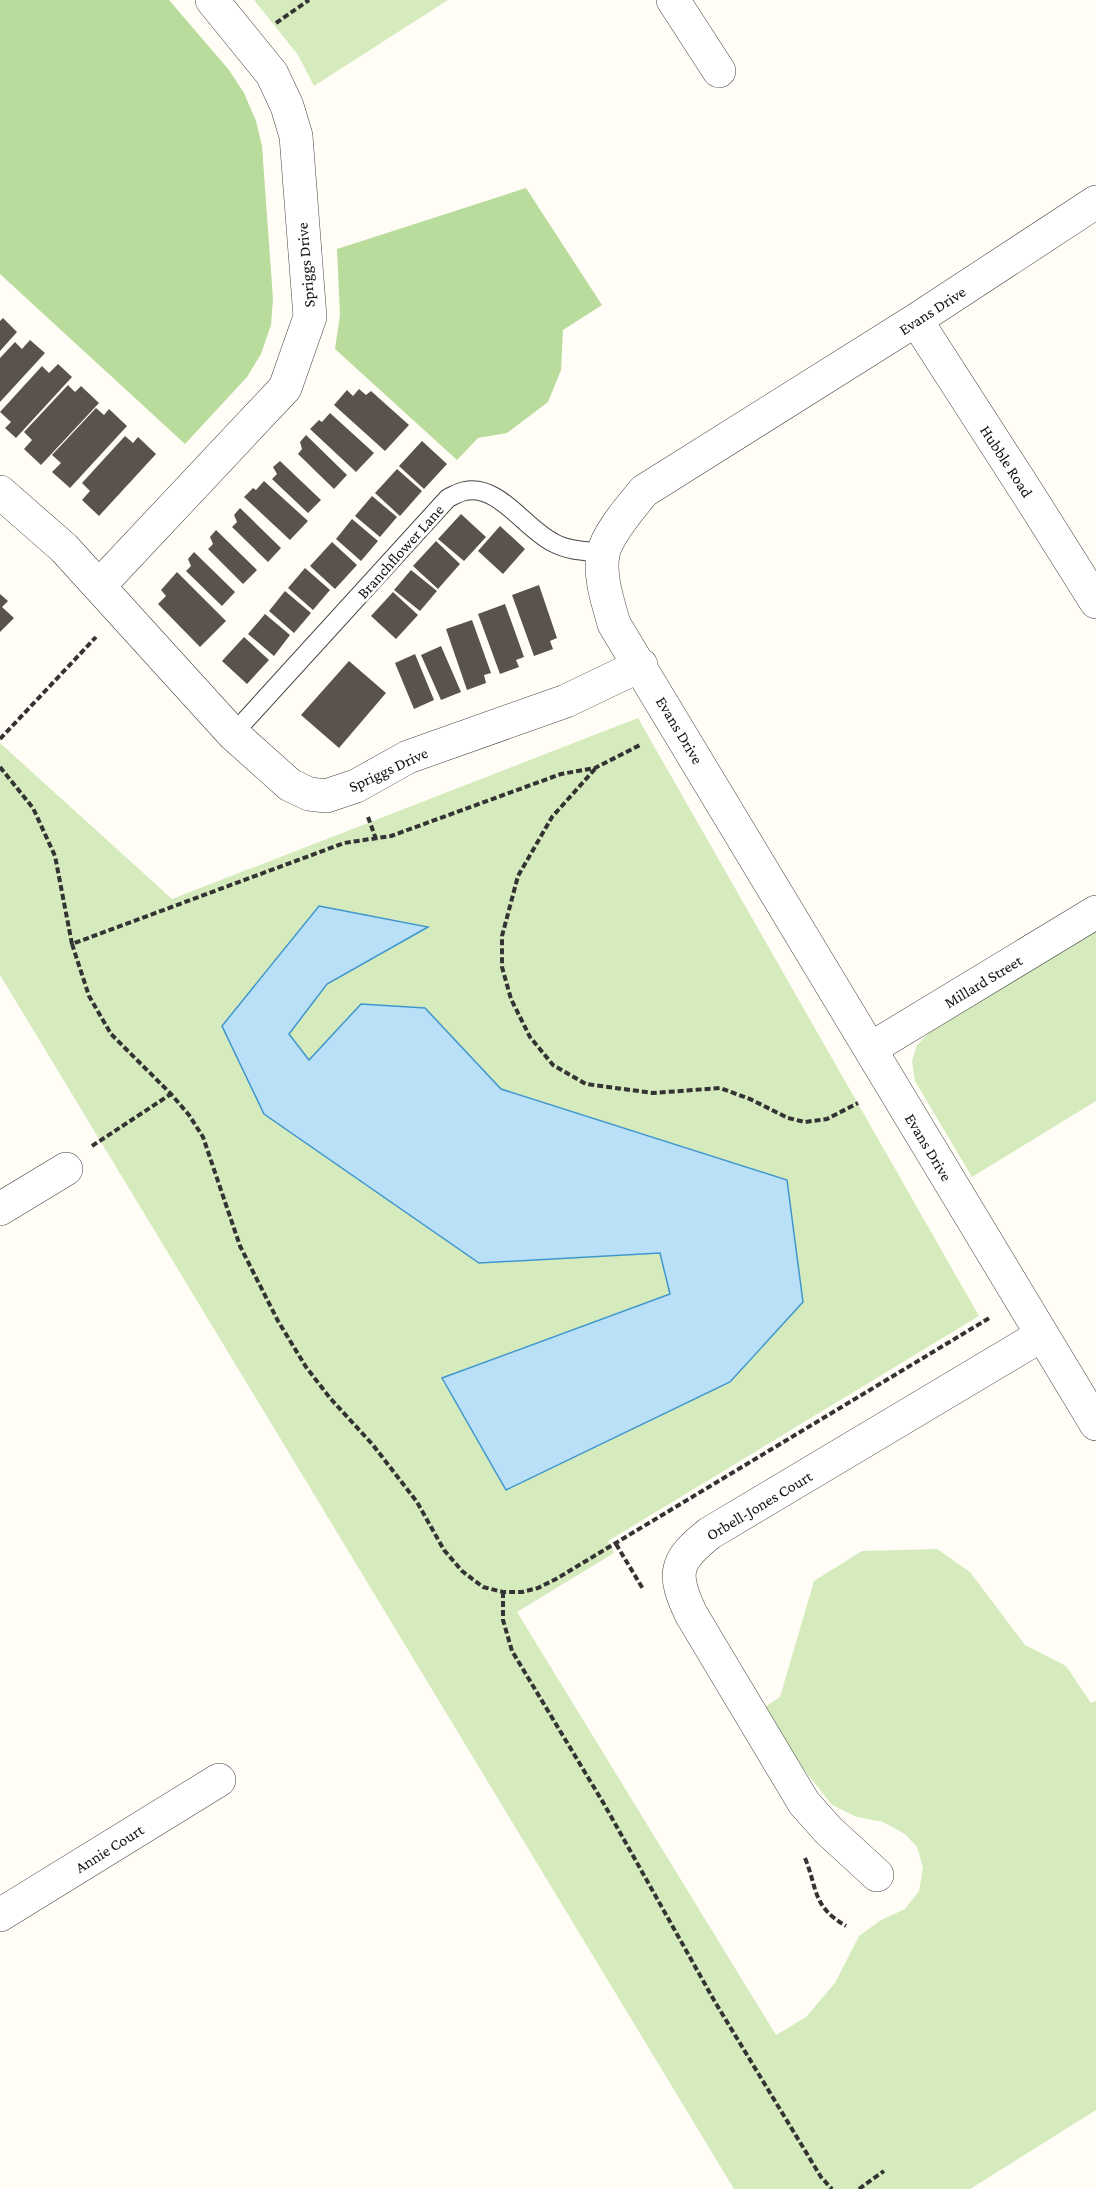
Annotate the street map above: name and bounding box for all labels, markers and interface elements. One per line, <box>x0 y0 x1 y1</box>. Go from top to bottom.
street label: Spriggs Drive <box>293 222 319 308</box>
street label: Evans Drive <box>896 283 969 338</box>
street label: Hubble Road <box>977 422 1036 501</box>
street label: Branchflower Lane <box>354 501 447 602</box>
street label: Evans Drive <box>653 693 706 767</box>
street label: Spriggs Drive <box>346 744 431 796</box>
street label: Millard Street <box>941 951 1026 1011</box>
street label: Evans Drive <box>902 1110 955 1184</box>
street label: Orbell-Jones Court <box>703 1467 816 1545</box>
street label: Annie Court <box>72 1820 147 1876</box>

